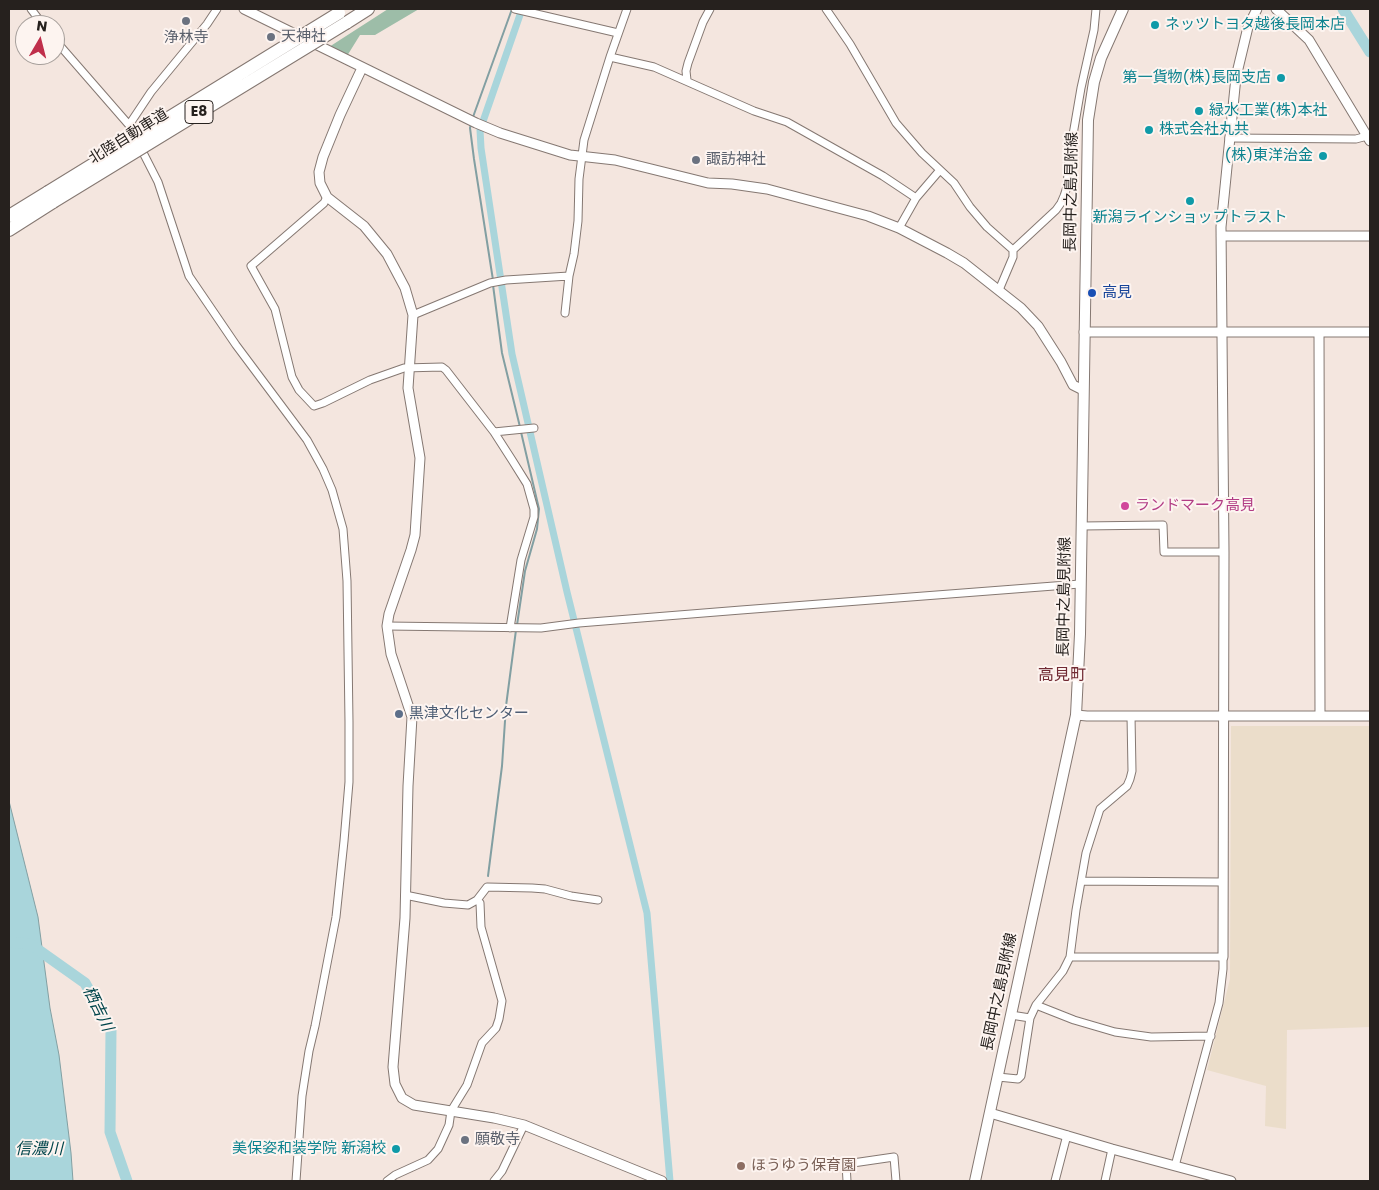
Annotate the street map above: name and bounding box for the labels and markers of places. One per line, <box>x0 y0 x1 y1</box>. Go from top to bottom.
marker: 浄林寺 <box>180 15 192 27</box>
place label: ネッツトヨタ越後長岡本店 <box>1165 16 1345 34</box>
marker: ネッツトヨタ越後長岡本店 <box>1149 19 1161 31</box>
place label: 天神社 <box>281 28 326 46</box>
place label: 浄林寺 <box>164 29 208 47</box>
marker: 天神社 <box>265 31 277 43</box>
place label: 第一貨物(株)長岡支店 <box>1122 69 1271 87</box>
marker: 第一貨物(株)長岡支店 <box>1275 72 1287 84</box>
place label: 緑水工業(株)本社 <box>1209 102 1328 120</box>
marker: 緑水工業(株)本社 <box>1193 105 1205 117</box>
place label: 株式会社丸共 <box>1159 121 1249 139</box>
marker: 株式会社丸共 <box>1143 124 1155 136</box>
place label: (株)東洋治金 <box>1224 147 1313 165</box>
marker: (株)東洋治金 <box>1317 150 1329 162</box>
place label: 諏訪神社 <box>706 151 766 169</box>
marker: 諏訪神社 <box>690 154 702 166</box>
marker: 新潟ラインショップトラスト <box>1184 195 1196 207</box>
place label: 新潟ラインショップトラスト <box>1093 209 1287 227</box>
place label: 高見 <box>1102 284 1132 302</box>
marker: 高見 <box>1086 287 1098 299</box>
place label: ランドマーク高見 <box>1135 497 1255 515</box>
marker: ランドマーク高見 <box>1119 500 1131 512</box>
place label: 黒津文化センター <box>409 705 529 723</box>
marker: 黒津文化センター <box>393 708 405 720</box>
place label: 願敬寺 <box>475 1131 520 1149</box>
marker: 願敬寺 <box>459 1134 471 1146</box>
place label: 美保姿和装学院 新潟校 <box>232 1140 386 1158</box>
marker: 美保姿和装学院 新潟校 <box>390 1143 402 1155</box>
place label: ほうゆう保育園 <box>751 1157 856 1175</box>
marker: ほうゆう保育園 <box>735 1160 747 1172</box>

